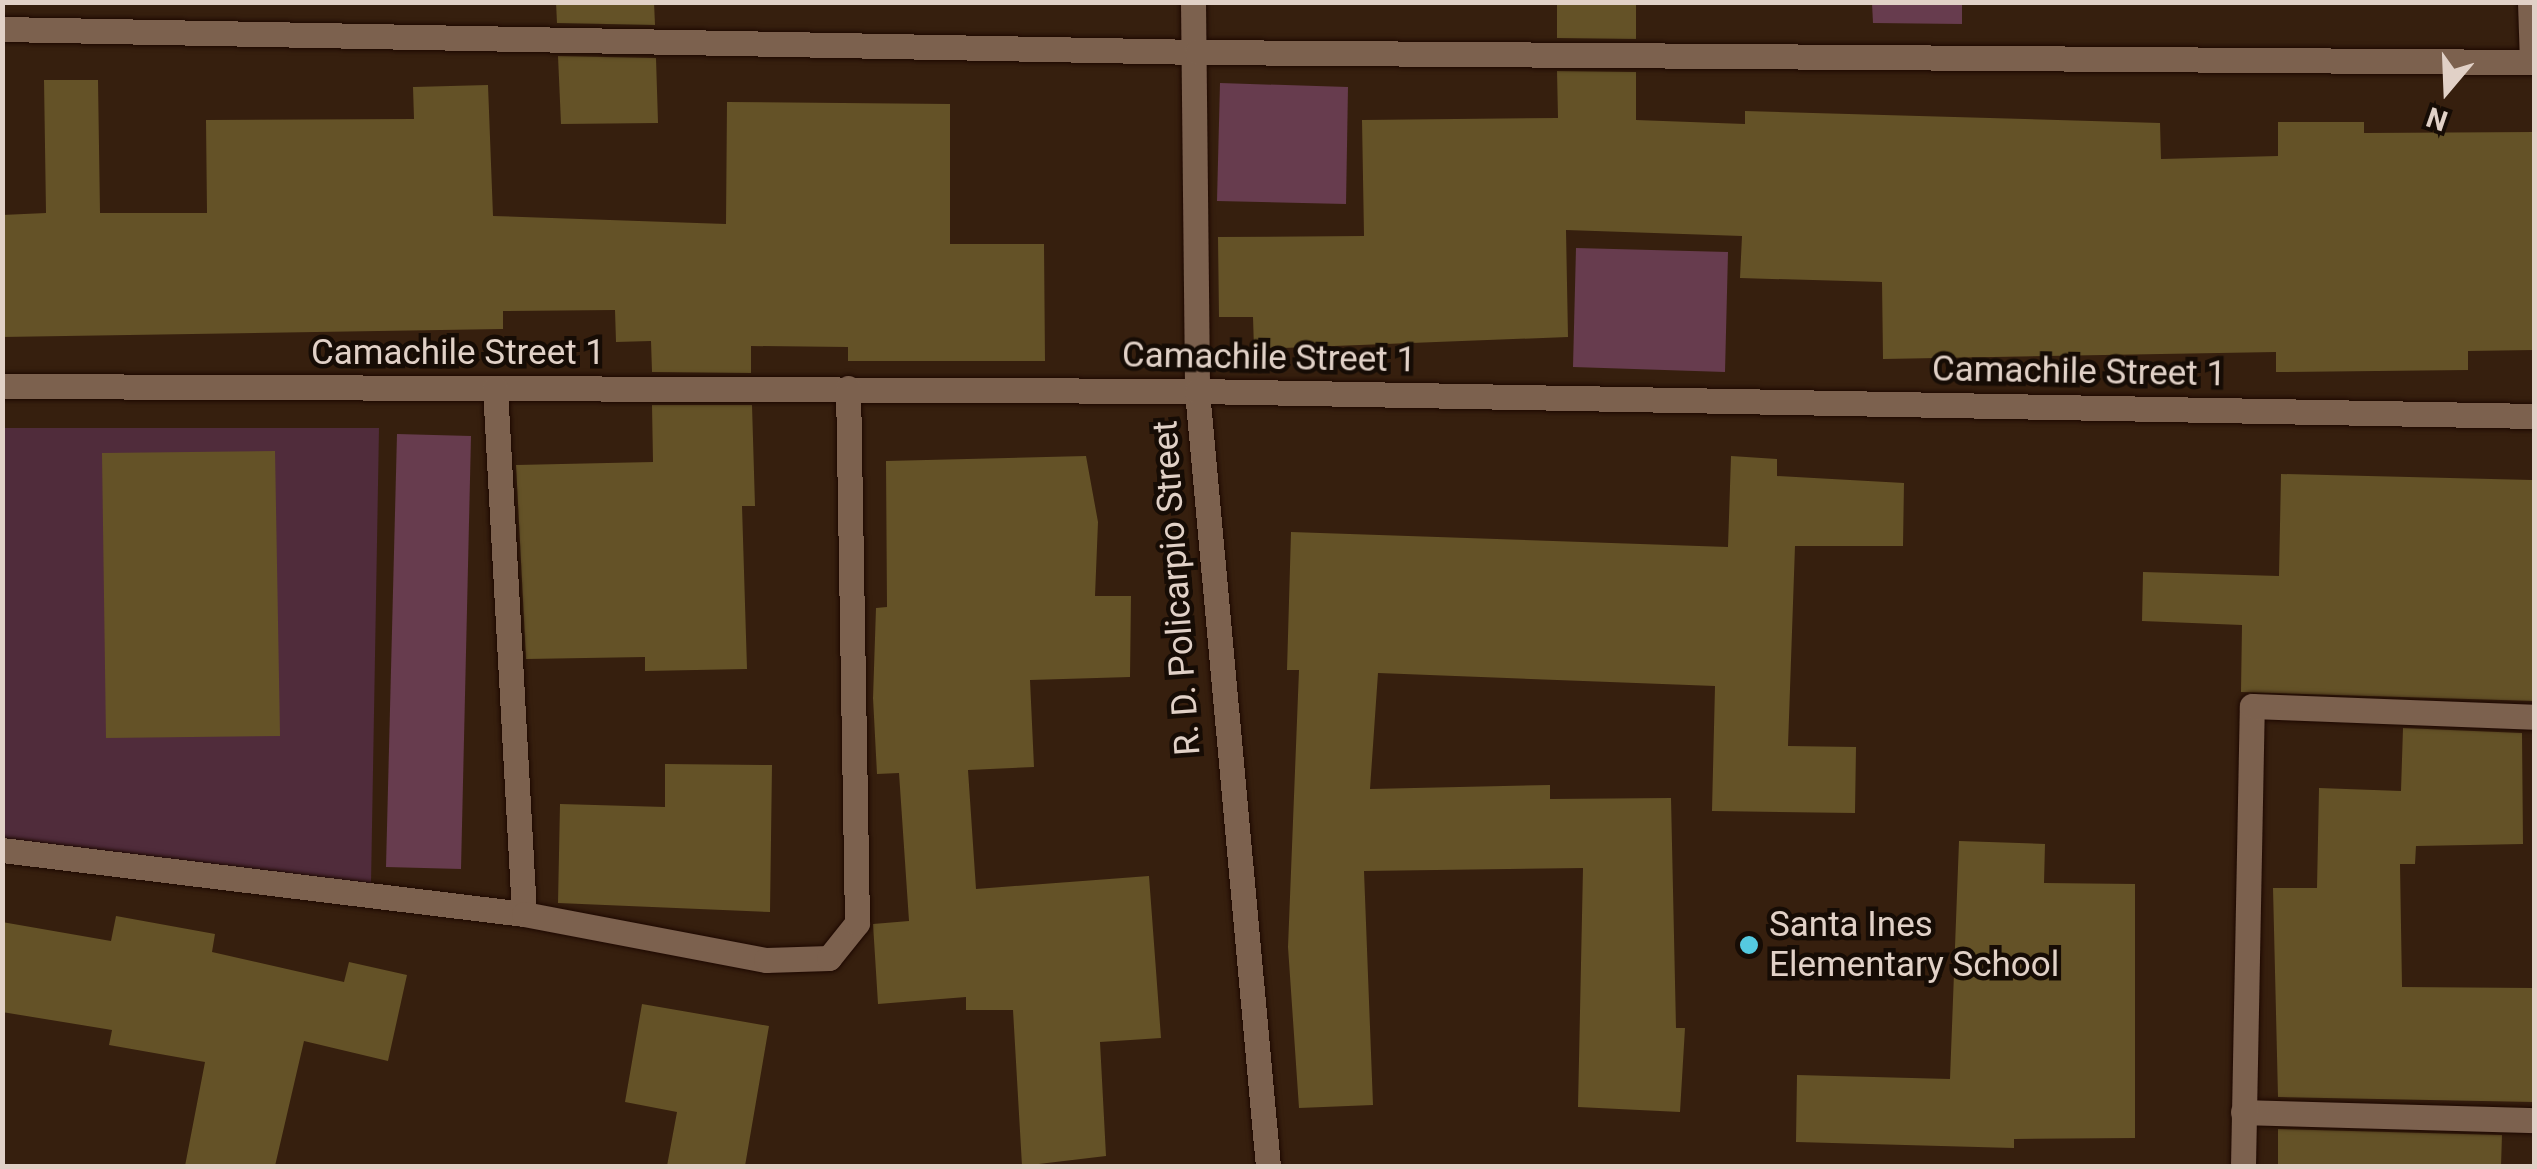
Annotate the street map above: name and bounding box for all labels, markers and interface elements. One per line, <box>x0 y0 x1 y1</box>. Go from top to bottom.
north arrow <box>2397 40 2497 140</box>
text: N <box>2422 100 2452 138</box>
street label: Camachile Street 1 <box>311 332 605 374</box>
street label: Camachile Street 1 <box>1122 334 1416 382</box>
street label: Camachile Street 1 <box>1932 348 2226 396</box>
street label: R. D. Policarpio Street <box>1144 419 1210 757</box>
place label: Santa Ines Elementary School <box>1769 904 2059 986</box>
marker: Santa Ines Elementary School <box>1738 934 1760 956</box>

